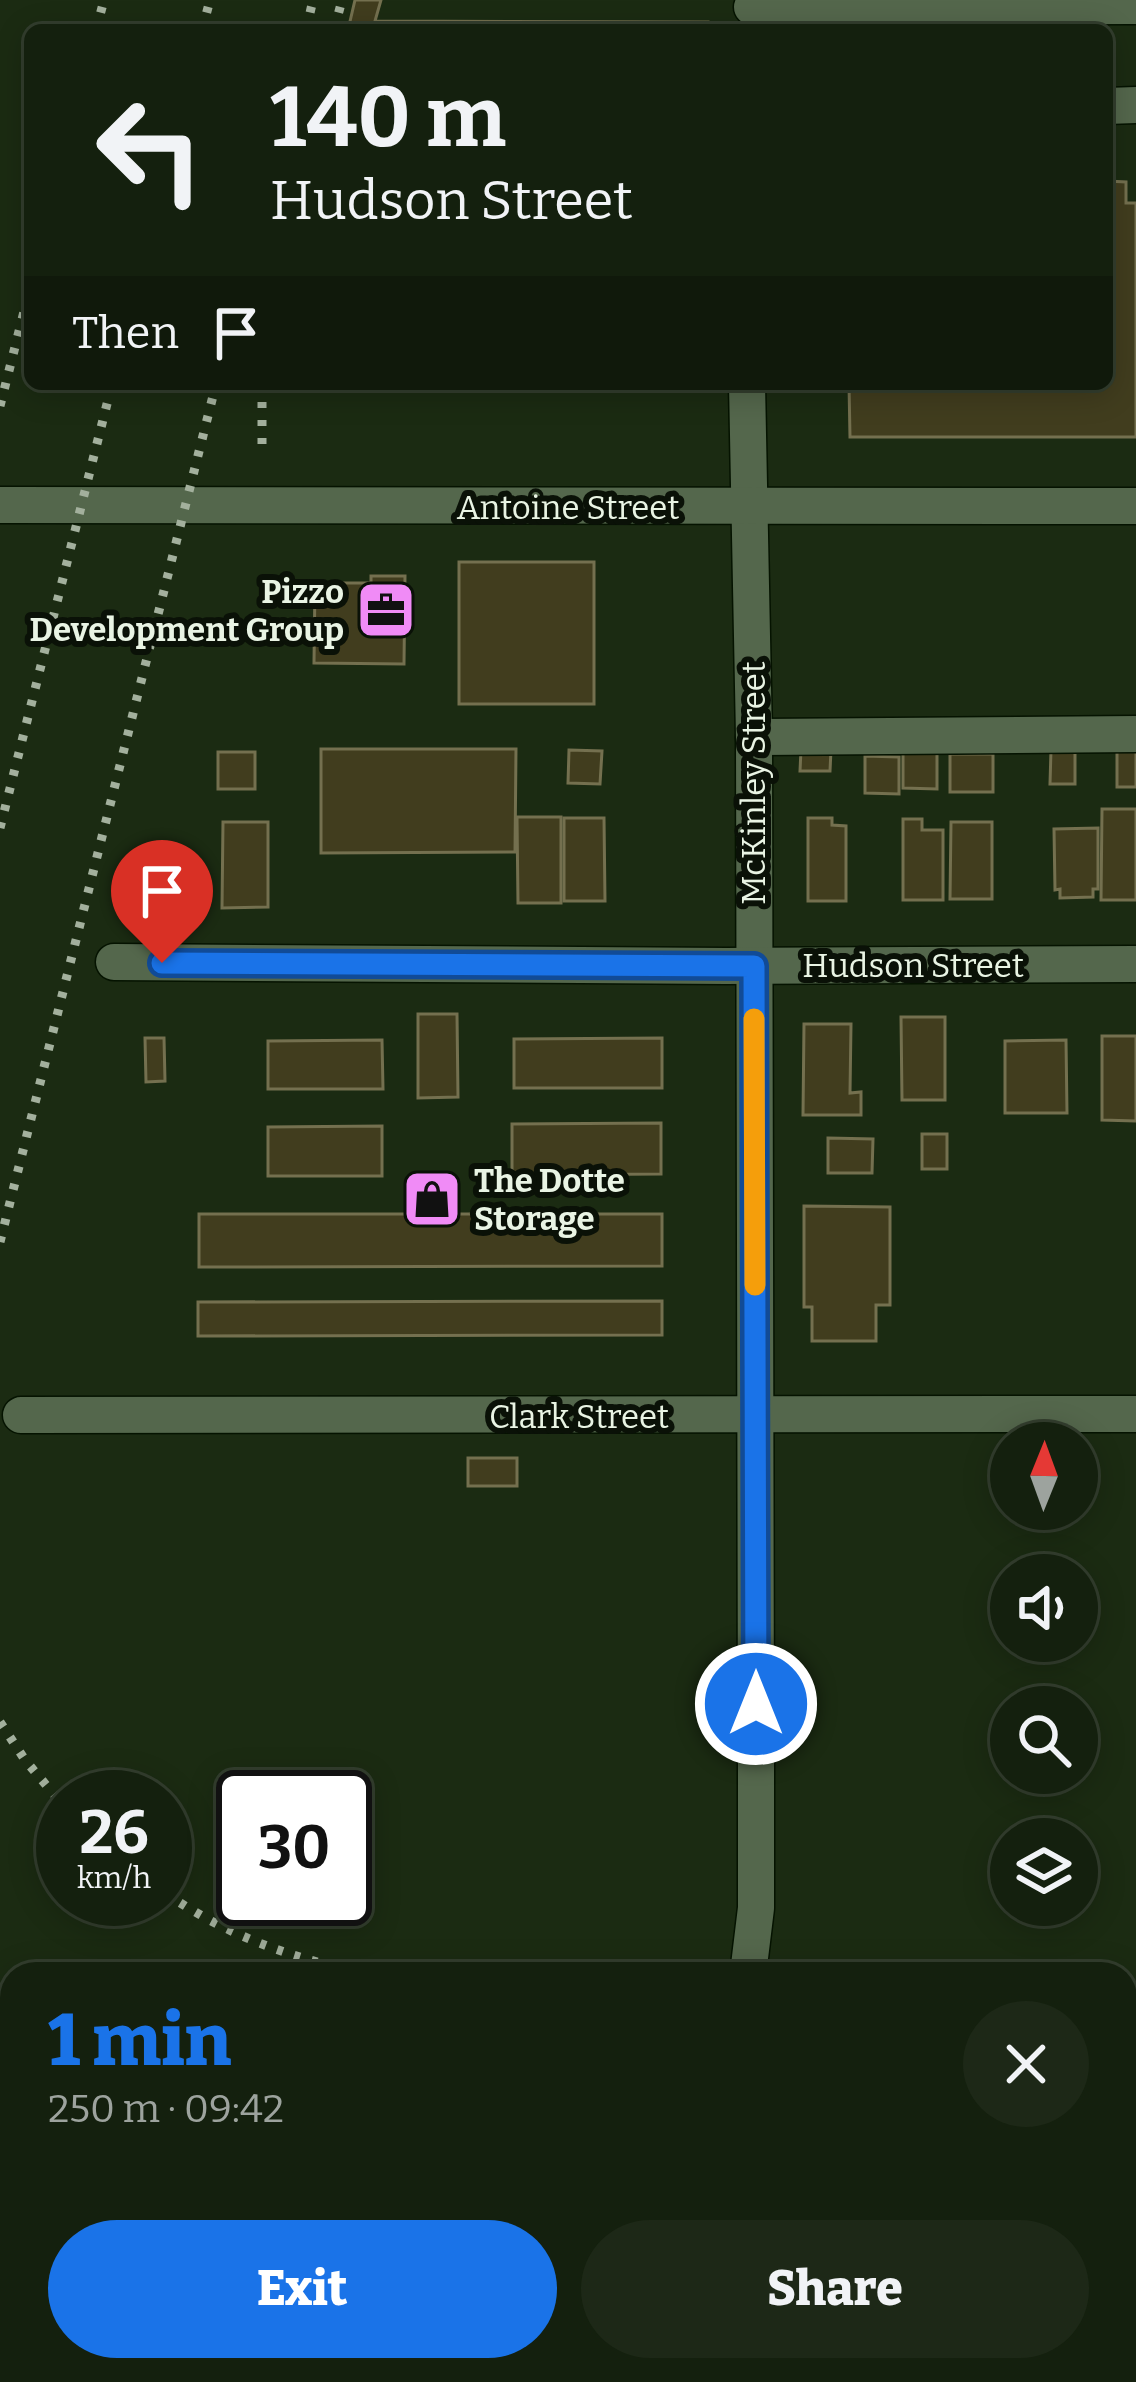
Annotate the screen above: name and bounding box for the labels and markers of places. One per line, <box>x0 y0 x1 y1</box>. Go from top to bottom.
place label: Pizzo Development Group <box>30 572 344 650</box>
office icon: Pizzo Development Group <box>355 579 417 641</box>
pin <box>111 840 213 963</box>
place label: The Dotte Storage <box>474 1161 625 1239</box>
shop icon: The Dotte Storage <box>401 1168 463 1230</box>

